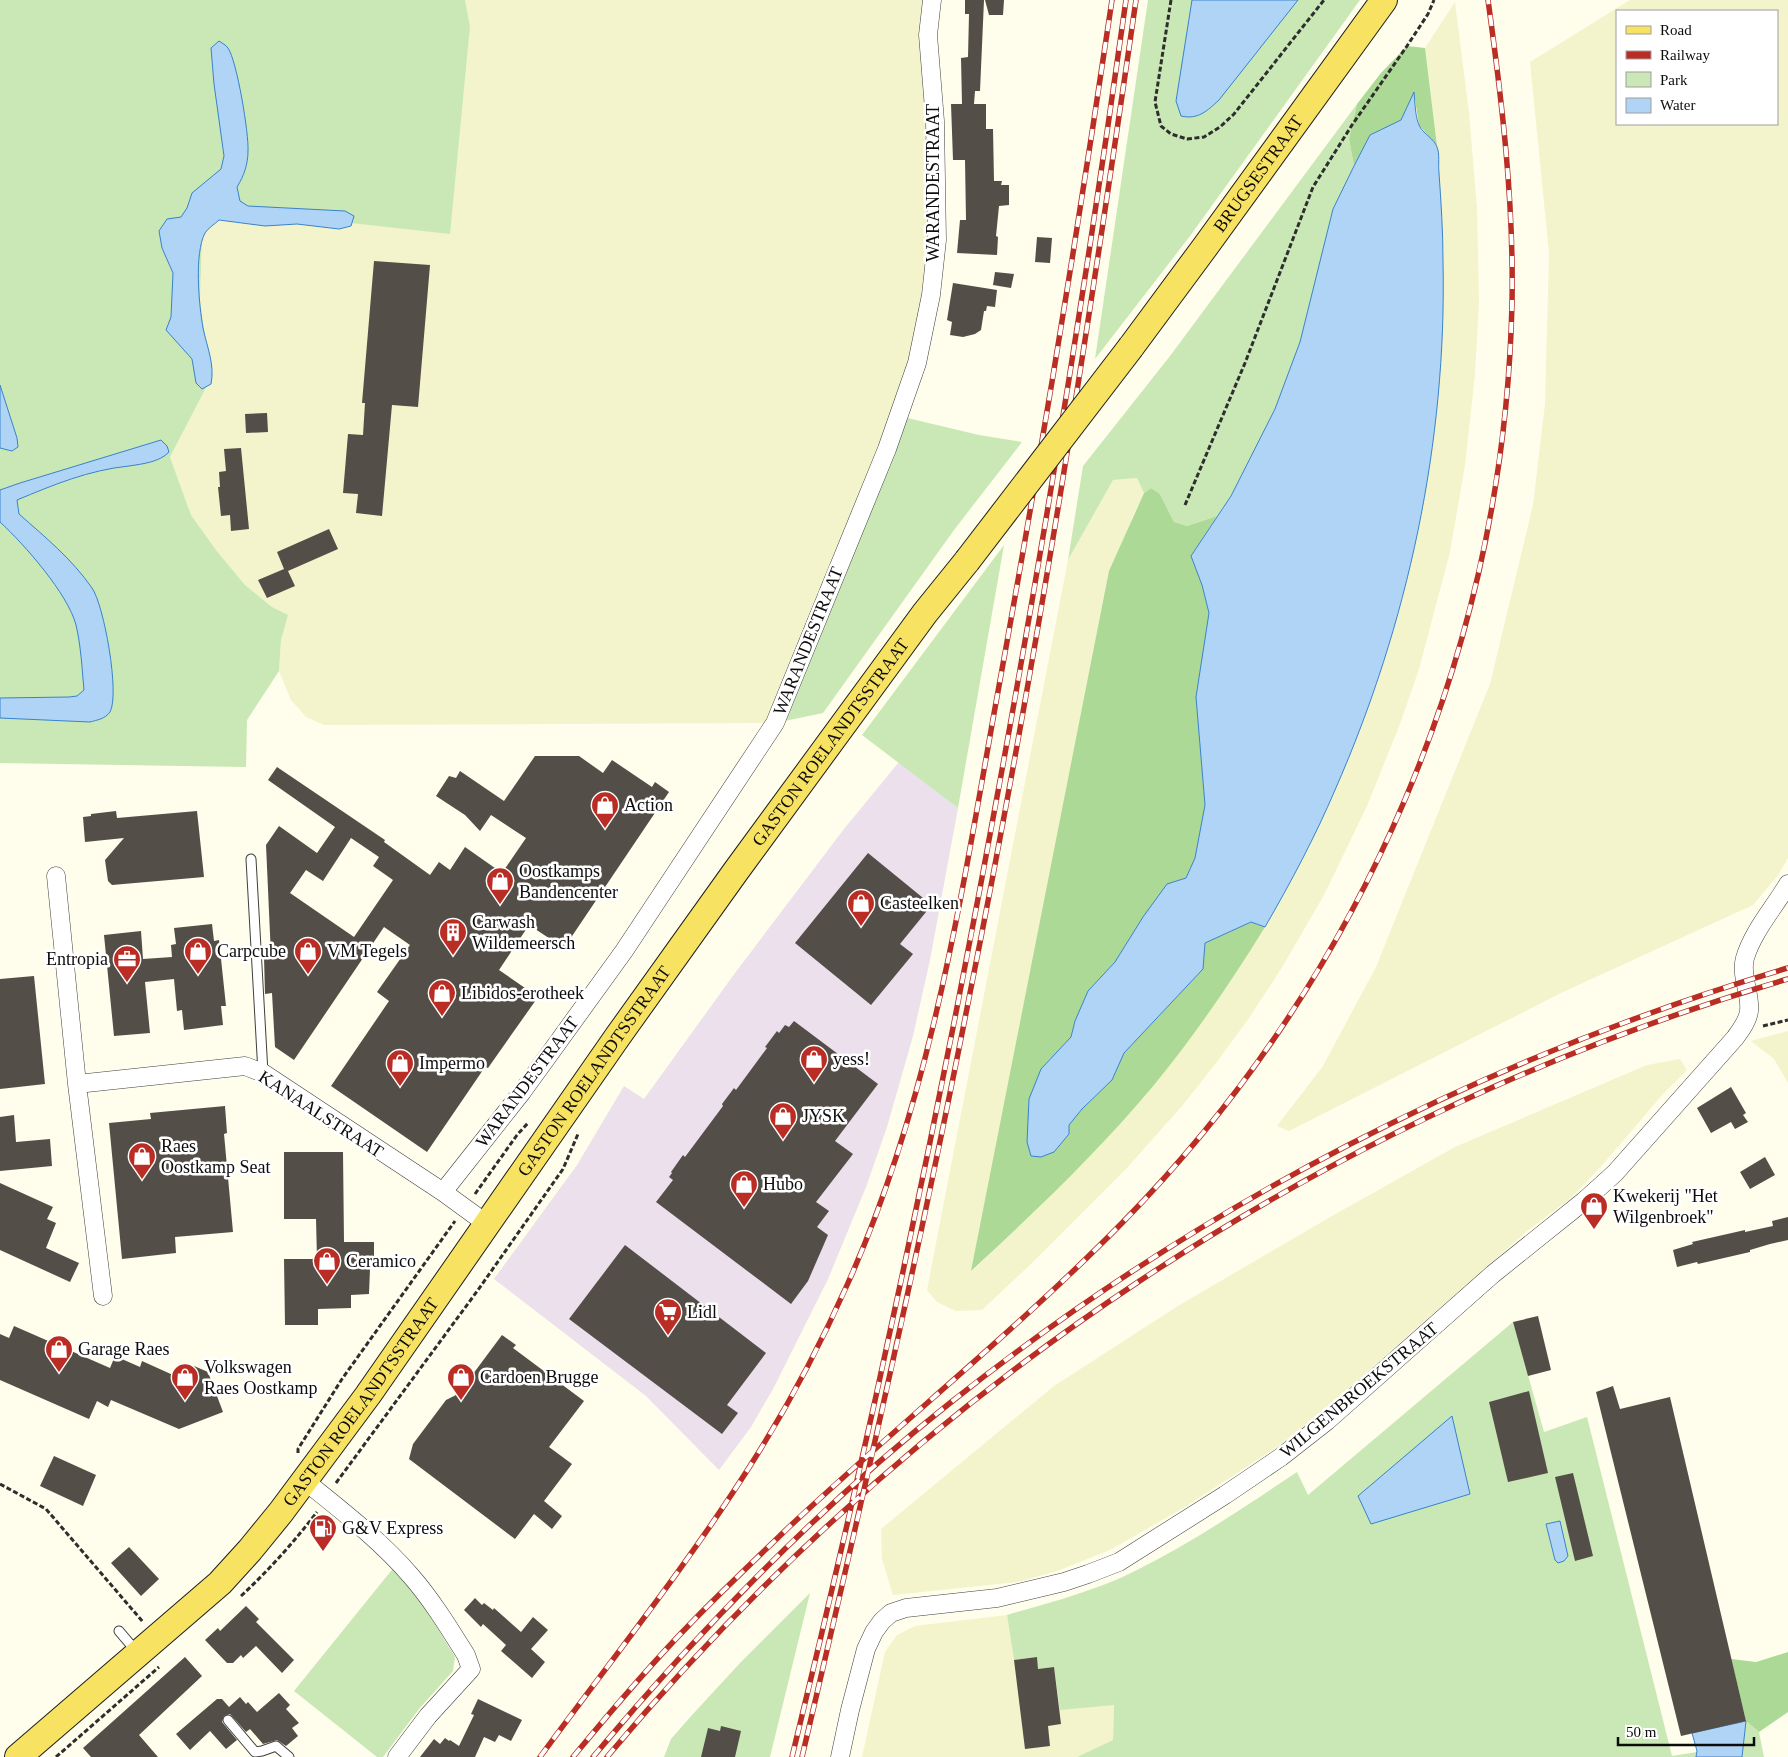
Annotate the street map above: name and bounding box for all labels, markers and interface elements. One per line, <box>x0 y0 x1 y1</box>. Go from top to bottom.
legend <box>1616 10 1778 125</box>
text: Road <box>1660 22 1692 38</box>
text: Railway <box>1660 47 1710 63</box>
text: Park <box>1660 72 1688 88</box>
text: Water <box>1660 97 1695 113</box>
street label: WARANDESTRAAT <box>923 104 943 262</box>
street label: BRUGSESTRAAT <box>1209 111 1307 236</box>
street label: WARANDESTRAAT <box>769 564 847 718</box>
street label: GASTON ROELANDTSSTRAAT <box>748 635 913 850</box>
shop icon: Action <box>590 790 620 829</box>
place label: Action <box>624 795 673 815</box>
place label: Oostkamps Bandencenter <box>519 861 618 902</box>
shop icon: Oostkamps Bandencenter <box>485 866 515 905</box>
shop icon: Casteelken <box>846 888 876 927</box>
place label: Casteelken <box>880 893 959 913</box>
place label: Carwash Wildemeersch <box>472 912 575 953</box>
building icon: Carwash Wildemeersch <box>438 917 468 956</box>
shop icon: Carpcube <box>183 936 213 975</box>
shop icon: VM Tegels <box>293 936 323 975</box>
place label: Carpcube <box>217 941 286 961</box>
place label: VM Tegels <box>327 941 407 961</box>
office icon: Entropia <box>112 944 142 983</box>
place label: Entropia <box>46 949 108 969</box>
street label: GASTON ROELANDTSSTRAAT <box>513 962 675 1180</box>
shop icon: Libidos-erotheek <box>427 978 457 1017</box>
place label: Libidos-erotheek <box>461 983 584 1003</box>
street label: WARANDESTRAAT <box>471 1013 583 1151</box>
shop icon: yess! <box>799 1044 829 1083</box>
shop icon: Impermo <box>385 1048 415 1087</box>
place label: yess! <box>833 1049 870 1069</box>
place label: Impermo <box>419 1053 485 1073</box>
street label: KANAALSTRAAT <box>255 1066 387 1162</box>
shop icon: JYSK <box>768 1101 798 1140</box>
place label: JYSK <box>802 1106 845 1126</box>
place label: Raes Oostkamp Seat <box>161 1136 271 1177</box>
shop icon: Raes Oostkamp Seat <box>127 1141 157 1180</box>
shop icon: Hubo <box>729 1169 759 1208</box>
place label: Hubo <box>763 1174 803 1194</box>
place label: Kwekerij "Het Wilgenbroek" <box>1613 1186 1718 1227</box>
shop icon: Kwekerij "Het Wilgenbroek" <box>1579 1191 1609 1230</box>
shop icon: Ceramico <box>312 1246 342 1285</box>
place label: Ceramico <box>346 1251 416 1271</box>
street label: GASTON ROELANDTSSTRAAT <box>279 1294 443 1510</box>
supermarket icon: Lidl <box>653 1297 683 1336</box>
place label: Lidl <box>687 1302 717 1322</box>
street label: WILGENBROEKSTRAAT <box>1276 1318 1442 1462</box>
shop icon: Garage Raes <box>44 1334 74 1373</box>
place label: Garage Raes <box>78 1339 169 1359</box>
place label: Volkswagen Raes Oostkamp <box>204 1357 317 1398</box>
shop icon: Volkswagen Raes Oostkamp <box>170 1362 200 1401</box>
shop icon: Cardoen Brugge <box>446 1362 476 1401</box>
place label: Cardoen Brugge <box>480 1367 598 1387</box>
fuel station icon: G&V Express <box>308 1513 338 1552</box>
place label: G&V Express <box>342 1518 443 1538</box>
scale bar <box>1618 1714 1754 1746</box>
text: 50 m <box>1626 1724 1657 1740</box>

